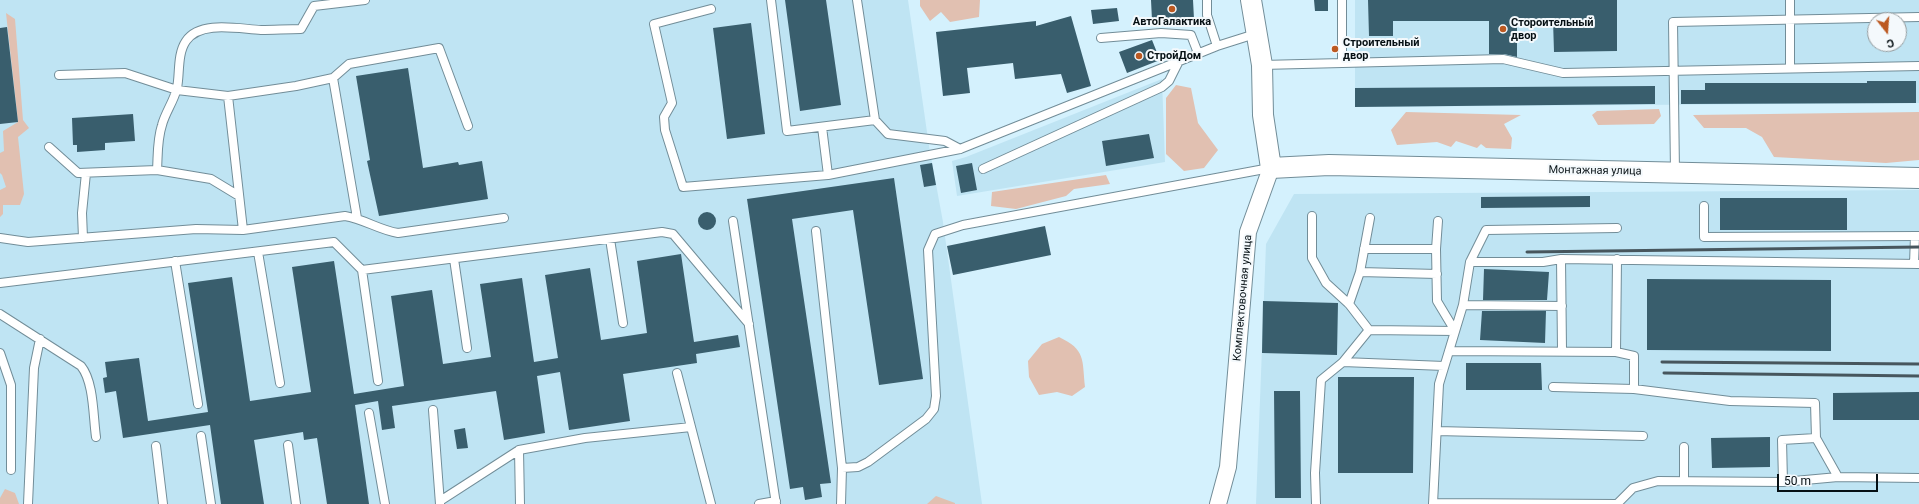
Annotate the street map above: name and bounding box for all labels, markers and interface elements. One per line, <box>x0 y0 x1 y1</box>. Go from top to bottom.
marker: АвтоГалактика <box>1167 4 1177 14</box>
north arrow <box>1867 12 1907 52</box>
place label: АвтоГалактика <box>1133 15 1211 29</box>
place label: Стороительный двор <box>1511 16 1594 42</box>
marker: Стороительный двор <box>1498 24 1508 34</box>
place label: Строительный двор <box>1343 36 1420 62</box>
text: С <box>1885 36 1896 50</box>
marker: Строительный двор <box>1330 44 1340 54</box>
place label: СтройДом <box>1147 49 1201 63</box>
marker: СтройДом <box>1134 51 1144 61</box>
street label: Монтажная улица <box>1548 164 1642 178</box>
street label: Комплектовочная улица <box>1231 234 1255 362</box>
scale bar <box>1779 466 1880 492</box>
text: 50 m <box>1784 474 1811 488</box>

